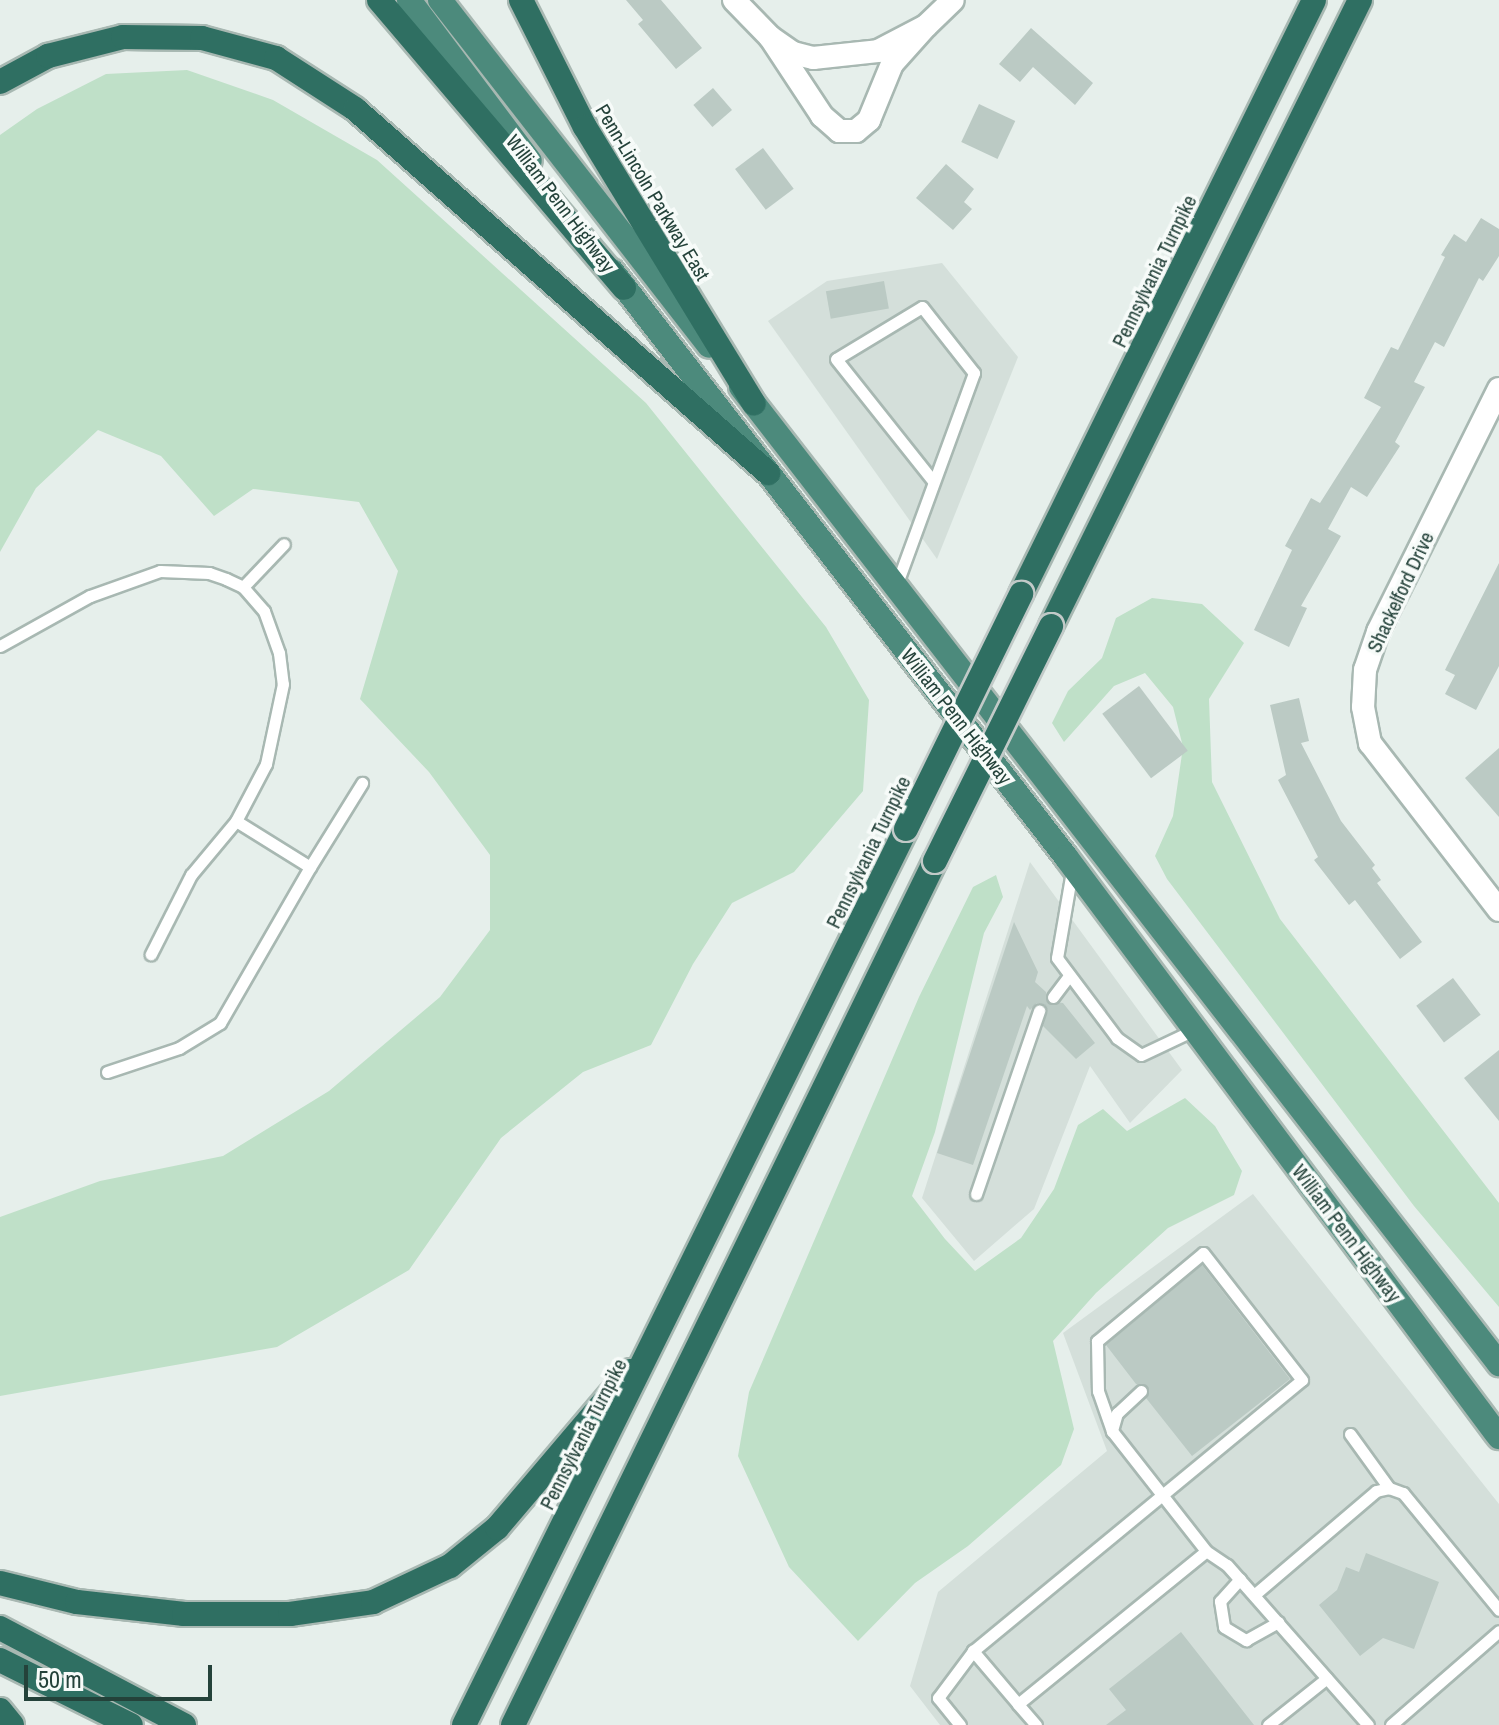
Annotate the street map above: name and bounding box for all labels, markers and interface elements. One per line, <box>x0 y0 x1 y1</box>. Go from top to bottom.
street label: Penn-Lincoln Parkway East <box>591 99 715 285</box>
street label: William Penn Highway <box>502 130 620 276</box>
street label: Pennsylvania Turnpike <box>1107 191 1201 351</box>
street label: Shackelford Drive <box>1362 528 1438 656</box>
street label: William Penn Highway <box>896 643 1018 789</box>
street label: Pennsylvania Turnpike <box>821 772 915 932</box>
street label: William Penn Highway <box>1288 1160 1406 1306</box>
street label: Pennsylvania Turnpike <box>535 1354 631 1514</box>
scale bar <box>28 1649 216 1699</box>
text: 50 m <box>38 1663 82 1695</box>

